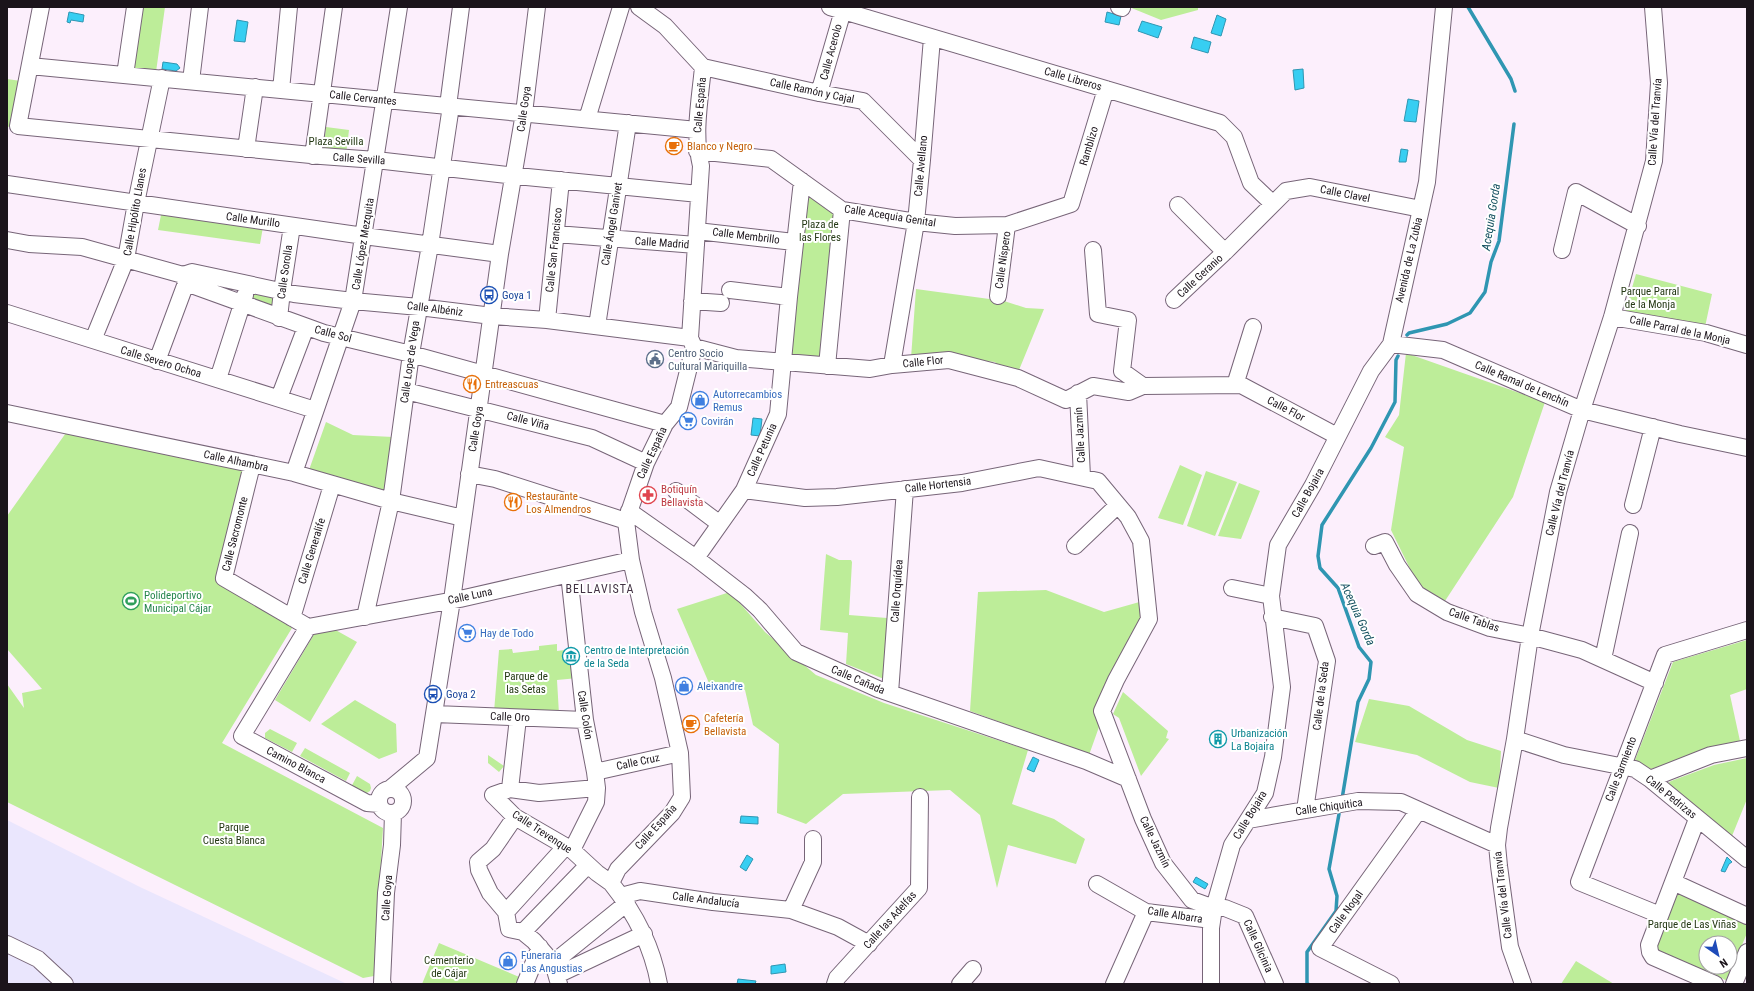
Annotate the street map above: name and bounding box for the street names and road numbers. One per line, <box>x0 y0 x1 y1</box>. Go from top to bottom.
street label: Calle Acerolo <box>817 22 845 82</box>
street label: Calle Libreros <box>1043 65 1103 93</box>
street label: Calle Ramón y Cajal <box>769 76 855 106</box>
street label: Calle España <box>691 77 709 133</box>
street label: Calle Vía del Tranvía <box>1645 78 1665 166</box>
street label: Calle Goya <box>514 85 534 133</box>
street label: Calle Cervantes <box>329 88 397 108</box>
street label: Ramblizo <box>1077 124 1101 167</box>
street label: Calle Avellano <box>912 134 930 197</box>
street label: Calle Sevilla <box>332 151 386 167</box>
street label: Calle Hipólito Llanes <box>121 167 149 257</box>
street label: Calle Ángel Ganivet <box>599 181 625 267</box>
street label: Calle Clavel <box>1319 183 1371 205</box>
street label: Calle López Mezquita <box>349 197 377 291</box>
street label: Calle Acequia Genital <box>843 202 937 230</box>
street label: Calle San Francisco <box>543 206 565 293</box>
street label: Calle Murillo <box>225 210 281 230</box>
street label: Avenida de La Zubia <box>1393 216 1425 304</box>
street label: Calle Membrillo <box>712 225 781 247</box>
street label: Calle Níspero <box>993 230 1014 290</box>
street label: Calle Madrid <box>634 235 690 251</box>
street label: Calle Sorolla <box>275 244 295 300</box>
street label: Calle Geranio <box>1174 251 1226 300</box>
street label: Calle Albéniz <box>406 299 464 319</box>
street label: Calle Parral de la Monja <box>1628 313 1732 347</box>
street label: Calle Lope de Vega <box>398 320 422 404</box>
street label: Calle Sol <box>313 323 353 345</box>
street label: Calle Severo Ochoa <box>119 344 203 380</box>
street label: Calle Flor <box>902 353 945 371</box>
street label: Calle Ramal de Lenchín <box>1473 358 1571 410</box>
street label: Calle Flor <box>1265 394 1308 425</box>
street label: Calle Goya <box>466 405 486 453</box>
street label: Calle Jazmín <box>1072 407 1088 463</box>
street label: Calle Viña <box>505 409 551 433</box>
street label: Calle Petunia <box>744 421 780 479</box>
street label: Calle España <box>634 425 670 481</box>
street label: Calle Alhambra <box>202 448 270 474</box>
street label: Calle Vía del Tranvía <box>1543 449 1577 537</box>
street label: Calle Bojaira <box>1289 466 1327 520</box>
street label: Calle Hortensia <box>904 474 972 496</box>
street label: Calle Sacromonte <box>219 495 251 573</box>
street label: Calle Generalife <box>296 516 328 586</box>
street label: Calle Orquídea <box>888 559 906 623</box>
street label: Calle Luna <box>447 585 493 607</box>
street label: Calle Tablas <box>1447 605 1501 635</box>
street label: Calle de la Seda <box>1310 661 1332 731</box>
street label: Calle Cañada <box>829 663 887 697</box>
street label: Calle Colón <box>575 690 595 740</box>
street label: Calle Oro <box>490 710 530 724</box>
street label: Calle Sarmiento <box>1603 734 1640 803</box>
street label: Camino Blanca <box>264 744 328 786</box>
street label: Calle Cruz <box>615 751 661 773</box>
street label: Calle Pedrizas <box>1643 772 1699 822</box>
street label: Calle Bojaira <box>1230 788 1270 842</box>
street label: Calle Chiquitica <box>1295 796 1363 818</box>
street label: Calle España <box>632 802 680 852</box>
street label: Calle Trevenque <box>510 808 574 856</box>
street label: Calle Jazmín <box>1137 814 1173 870</box>
street label: Calle Vía del Tranvía <box>1491 851 1515 939</box>
street label: Calle Goya <box>379 875 395 921</box>
street label: Calle Nogal <box>1326 888 1366 936</box>
street label: Calle Andalucía <box>672 889 740 911</box>
street label: Calle las Adelfas <box>861 889 919 951</box>
street label: Calle Albarra <box>1147 904 1203 926</box>
street label: Calle Glicinia <box>1241 918 1275 974</box>

